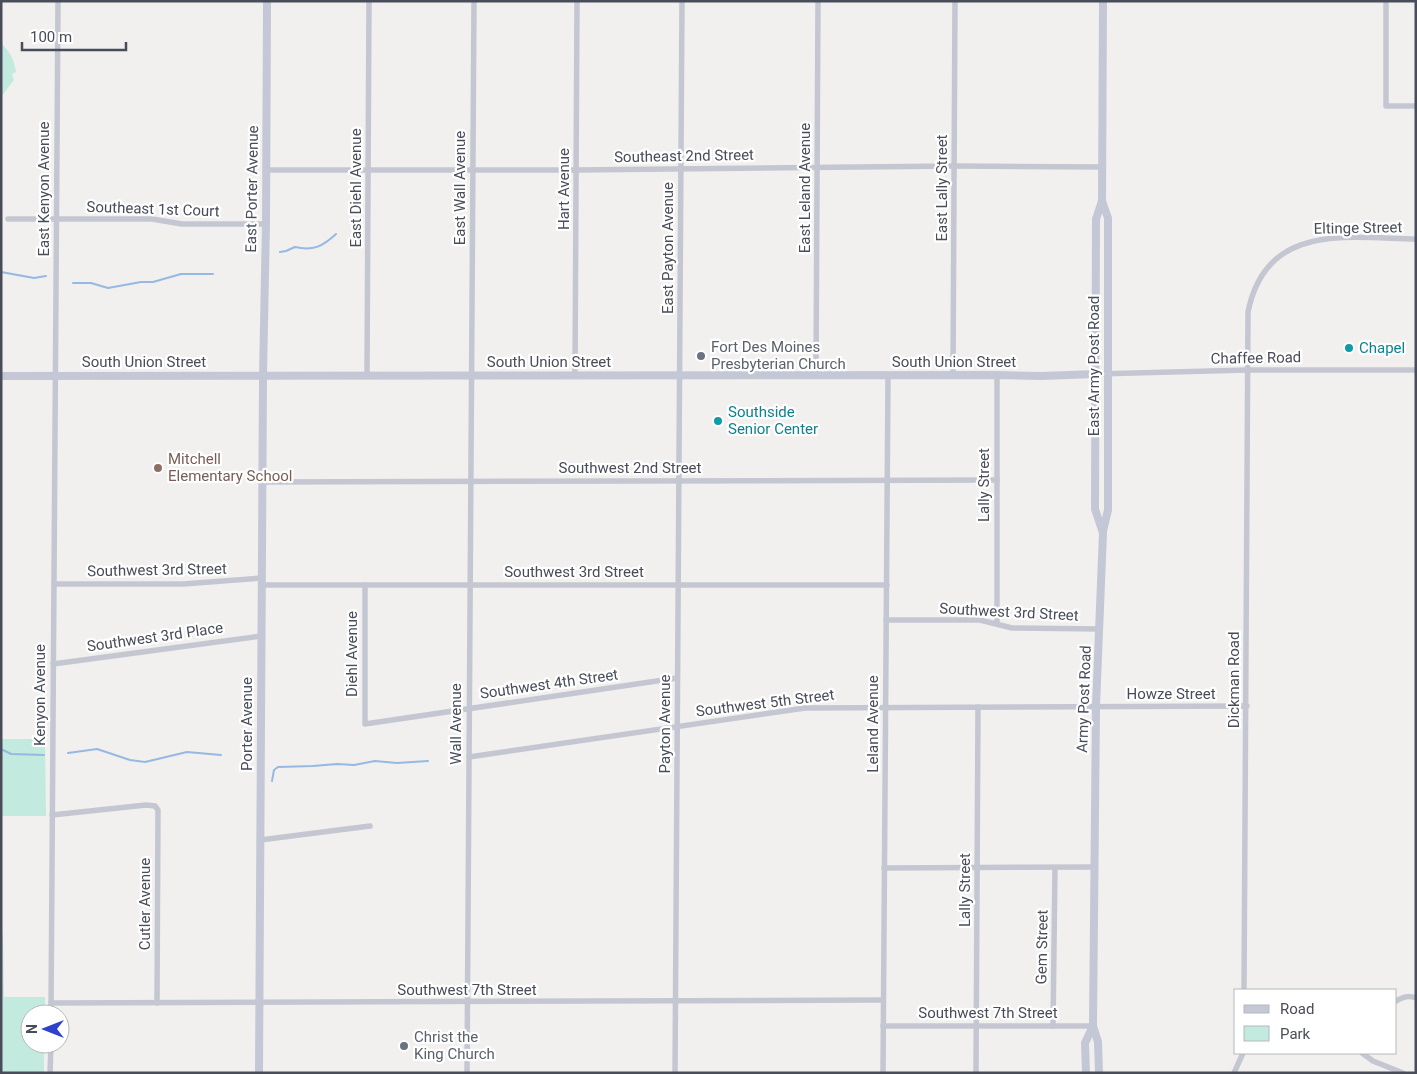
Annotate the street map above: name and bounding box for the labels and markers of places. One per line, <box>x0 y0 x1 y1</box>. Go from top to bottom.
place label: Fort Des Moines Presbyterian Church <box>711 338 846 373</box>
place label: Chapel <box>1359 339 1405 357</box>
marker: Chapel <box>1343 342 1355 354</box>
marker: Fort Des Moines Presbyterian Church <box>695 350 707 362</box>
place label: Southside Senior Center <box>728 403 818 438</box>
marker: Southside Senior Center <box>712 415 724 427</box>
place label: Mitchell Elementary School <box>168 450 292 485</box>
marker: Mitchell Elementary School <box>152 462 164 474</box>
place label: Christ the King Church <box>414 1028 495 1063</box>
marker: Christ the King Church <box>398 1040 410 1052</box>

